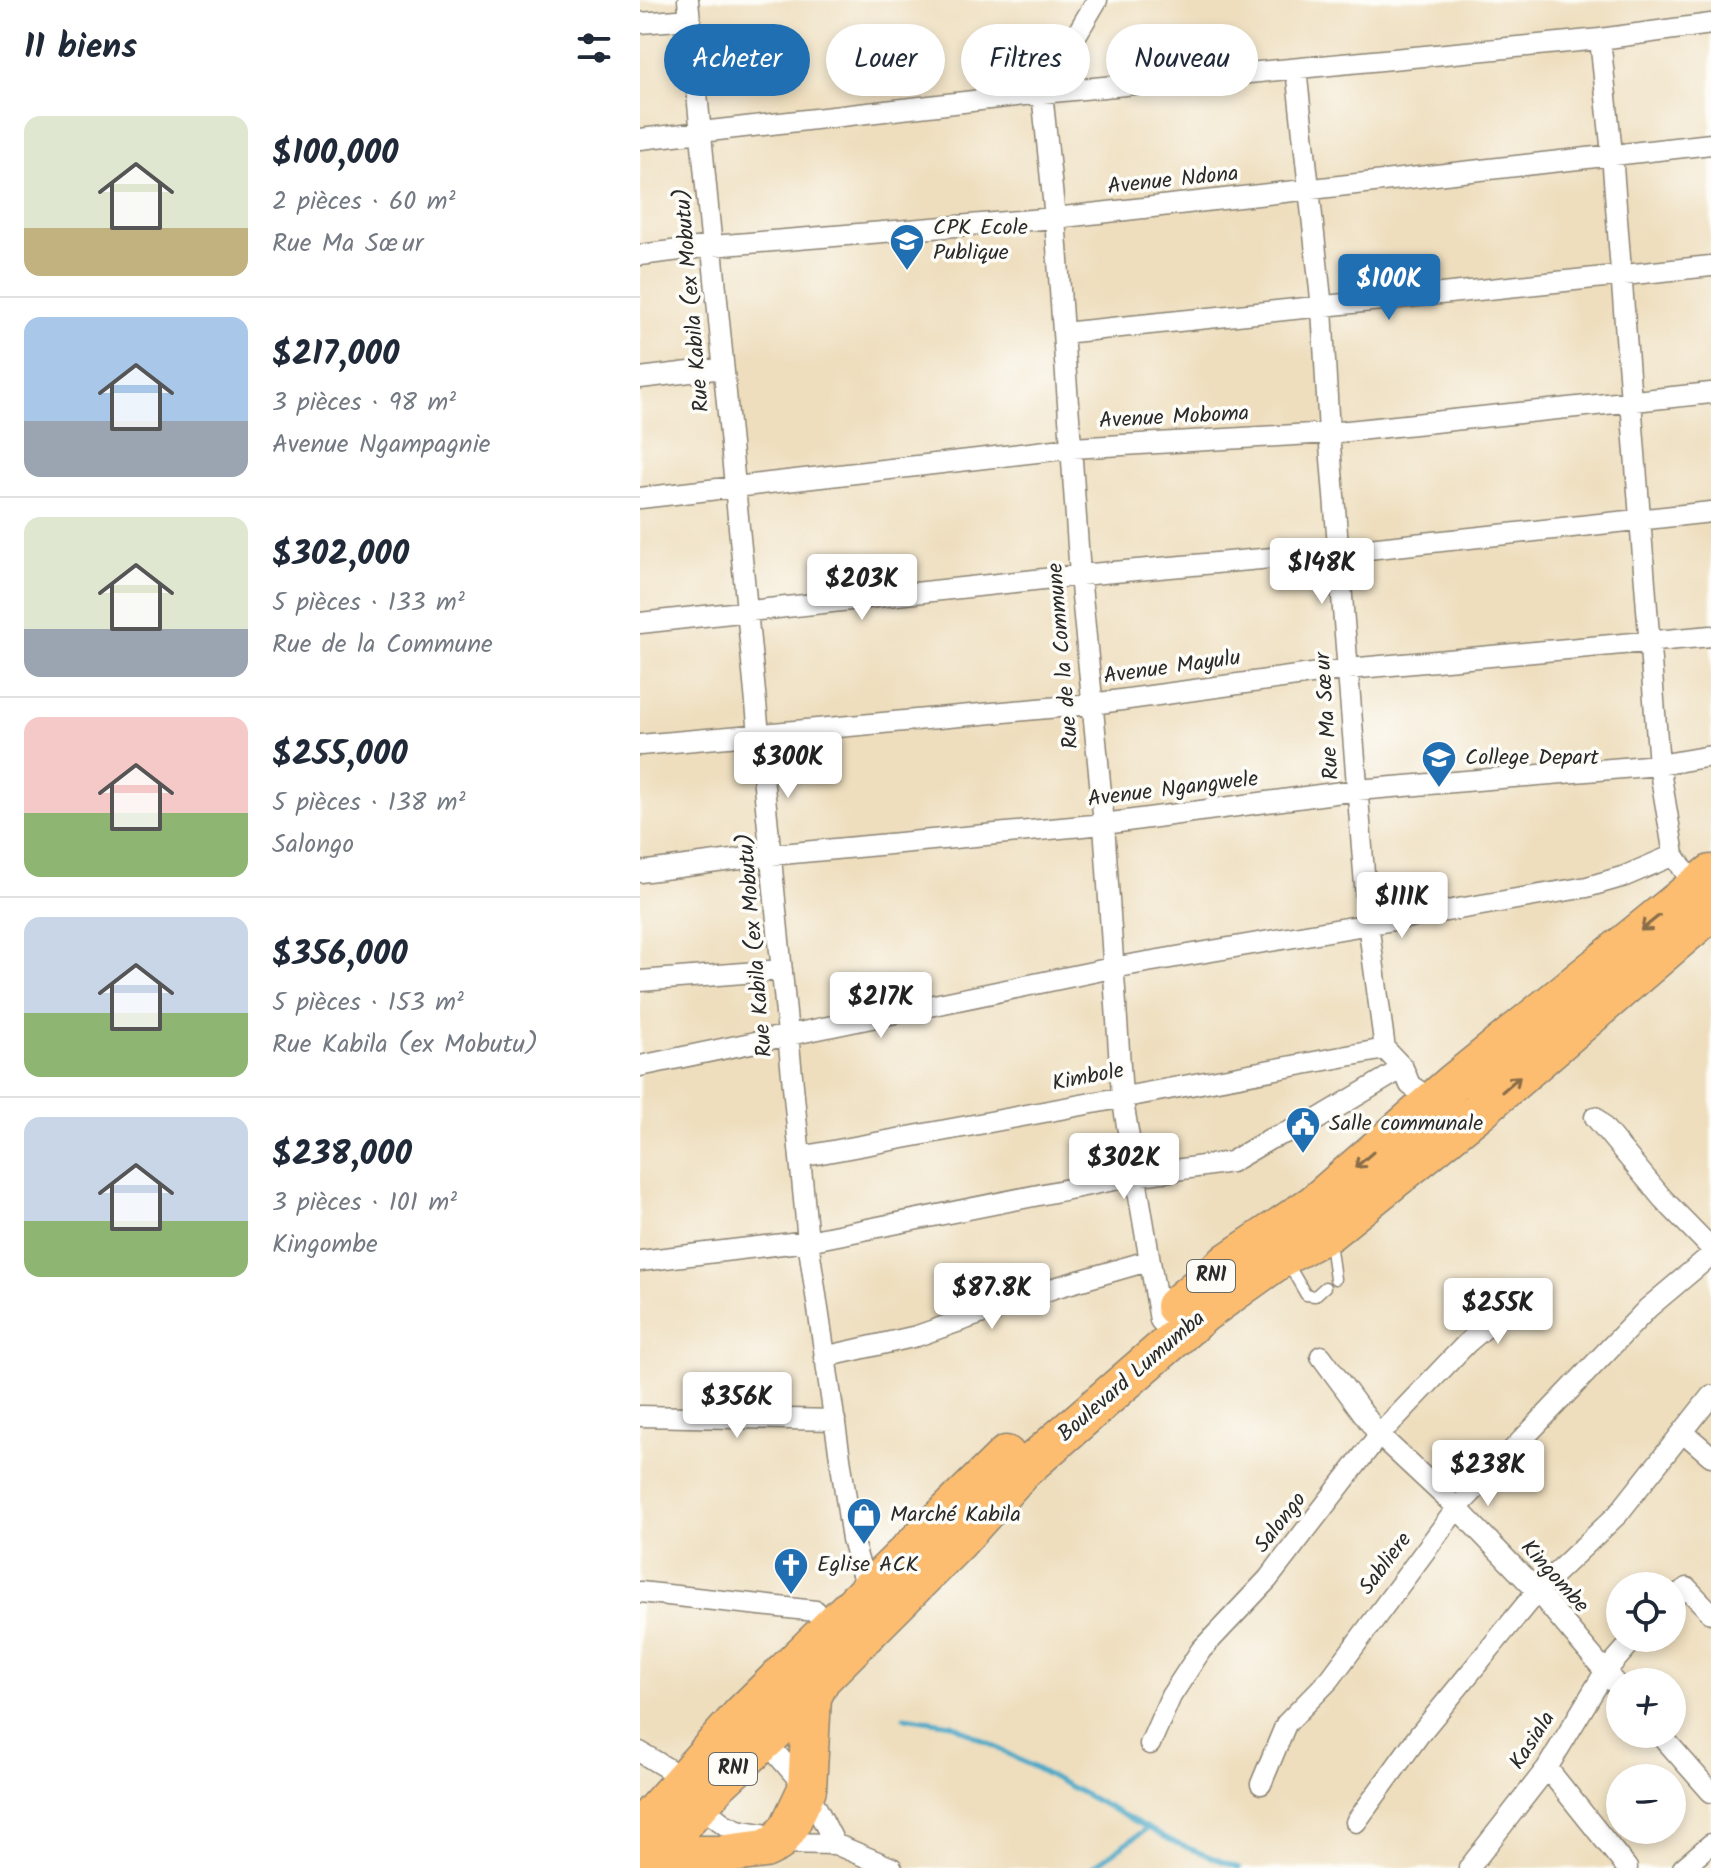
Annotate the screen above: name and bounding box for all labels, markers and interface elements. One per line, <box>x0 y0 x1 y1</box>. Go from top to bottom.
text: 11 biens <box>24 21 137 75</box>
chip: Acheter <box>664 24 810 96</box>
chip: Louer <box>826 24 945 96</box>
chip: Filtres <box>961 24 1090 96</box>
chip: Nouveau <box>1106 24 1258 96</box>
icon: filters <box>572 26 616 70</box>
text: $100,000 <box>272 127 399 181</box>
icon: home <box>88 148 184 244</box>
street label: Avenue Ndona <box>1106 157 1240 205</box>
text: 2 pièces · 60 m² <box>272 181 455 223</box>
street label: Rue Kabila (ex Mobutu) <box>666 186 720 414</box>
place label: CPK Ecole Publique <box>933 211 1028 271</box>
school or university icon: CPK Ecole Publique <box>888 222 926 272</box>
text: Rue Ma Sœur <box>272 223 423 265</box>
pin: $100K <box>1333 254 1445 322</box>
text: $100K <box>1356 259 1422 301</box>
text: $217,000 <box>272 328 400 382</box>
icon: home <box>88 349 184 445</box>
text: 3 pièces · 98 m² <box>272 382 456 424</box>
street label: Avenue Moboma <box>1098 397 1250 439</box>
text: Avenue Ngampagnie <box>272 424 491 466</box>
text: $302,000 <box>272 528 409 582</box>
pin: $148K <box>1266 538 1378 606</box>
text: $148K <box>1288 543 1356 585</box>
icon: home <box>88 549 184 645</box>
pin: $203K <box>806 554 918 622</box>
text: $203K <box>825 559 899 601</box>
street label: Rue de la Commune <box>1038 561 1090 751</box>
text: 5 pièces · 133 m² <box>272 582 465 624</box>
text: Rue de la Commune <box>272 624 493 666</box>
street label: Avenue Mayulu <box>1101 641 1243 695</box>
street label: Rue Ma Sœur <box>1306 649 1350 781</box>
text: $255,000 <box>272 728 408 782</box>
pin: $300K <box>732 732 844 800</box>
text: $300K <box>752 737 824 779</box>
school or university icon: College Depart <box>1420 739 1458 789</box>
place label: College Depart <box>1465 741 1599 776</box>
icon: home <box>88 749 184 845</box>
street label: Avenue Ngangwele <box>1086 762 1260 818</box>
text: 5 pièces · 138 m² <box>272 782 466 824</box>
text: Salongo <box>272 824 354 866</box>
street label: Rue Kabila (ex Mobutu) <box>729 831 783 1059</box>
pin: $111K <box>1346 872 1458 940</box>
text: $111K <box>1375 877 1429 919</box>
one-way arrow <box>1641 914 1661 932</box>
text: $356,000 <box>272 928 408 982</box>
icon: home <box>88 949 184 1045</box>
pin: $217K <box>825 972 937 1040</box>
text: $217K <box>848 977 914 1019</box>
text: 5 pièces · 153 m² <box>272 982 464 1024</box>
text: Rue Kabila (ex Mobutu) <box>272 1024 538 1066</box>
street label: Kimbole <box>1049 1054 1127 1102</box>
one-way arrow <box>1500 1075 1520 1093</box>
public building icon: Salle communale <box>1284 1105 1322 1155</box>
place label: Salle communale <box>1329 1107 1483 1142</box>
text: $238,000 <box>272 1128 412 1182</box>
pin: $302K <box>1068 1133 1180 1201</box>
text: $302K <box>1087 1138 1161 1180</box>
icon: home <box>88 1149 184 1245</box>
one-way arrow <box>1354 1151 1374 1169</box>
text: 3 pièces · 101 m² <box>272 1182 457 1224</box>
text: Kingombe <box>272 1224 378 1266</box>
road number: RN1 <box>1187 1260 1235 1292</box>
pin: $87.8K <box>927 1263 1057 1331</box>
text: $87.8K <box>952 1268 1032 1310</box>
pin: $255K <box>1442 1278 1554 1346</box>
text: $255K <box>1462 1283 1534 1325</box>
street label: Boulevard Lumumba <box>1050 1303 1214 1451</box>
pin: $356K <box>681 1372 793 1440</box>
text: $356K <box>701 1377 773 1419</box>
pin: $238K <box>1432 1440 1544 1508</box>
text: $238K <box>1450 1445 1526 1487</box>
street label: Salongo <box>1246 1485 1316 1561</box>
shop icon: Marché Kabila <box>845 1496 883 1546</box>
place label: Marché Kabila <box>890 1498 1021 1533</box>
street label: Sabliere <box>1351 1525 1421 1603</box>
street label: Kingombe <box>1511 1532 1597 1622</box>
church icon: Eglise ACK <box>772 1546 810 1596</box>
place label: Eglise ACK <box>817 1548 919 1583</box>
map controls <box>1606 1572 1686 1844</box>
button: locate <box>1606 1572 1686 1652</box>
button: + <box>1606 1668 1686 1748</box>
street label: Kasiala <box>1501 1705 1565 1777</box>
road number: RN1 <box>709 1753 757 1785</box>
button: − <box>1606 1764 1686 1844</box>

